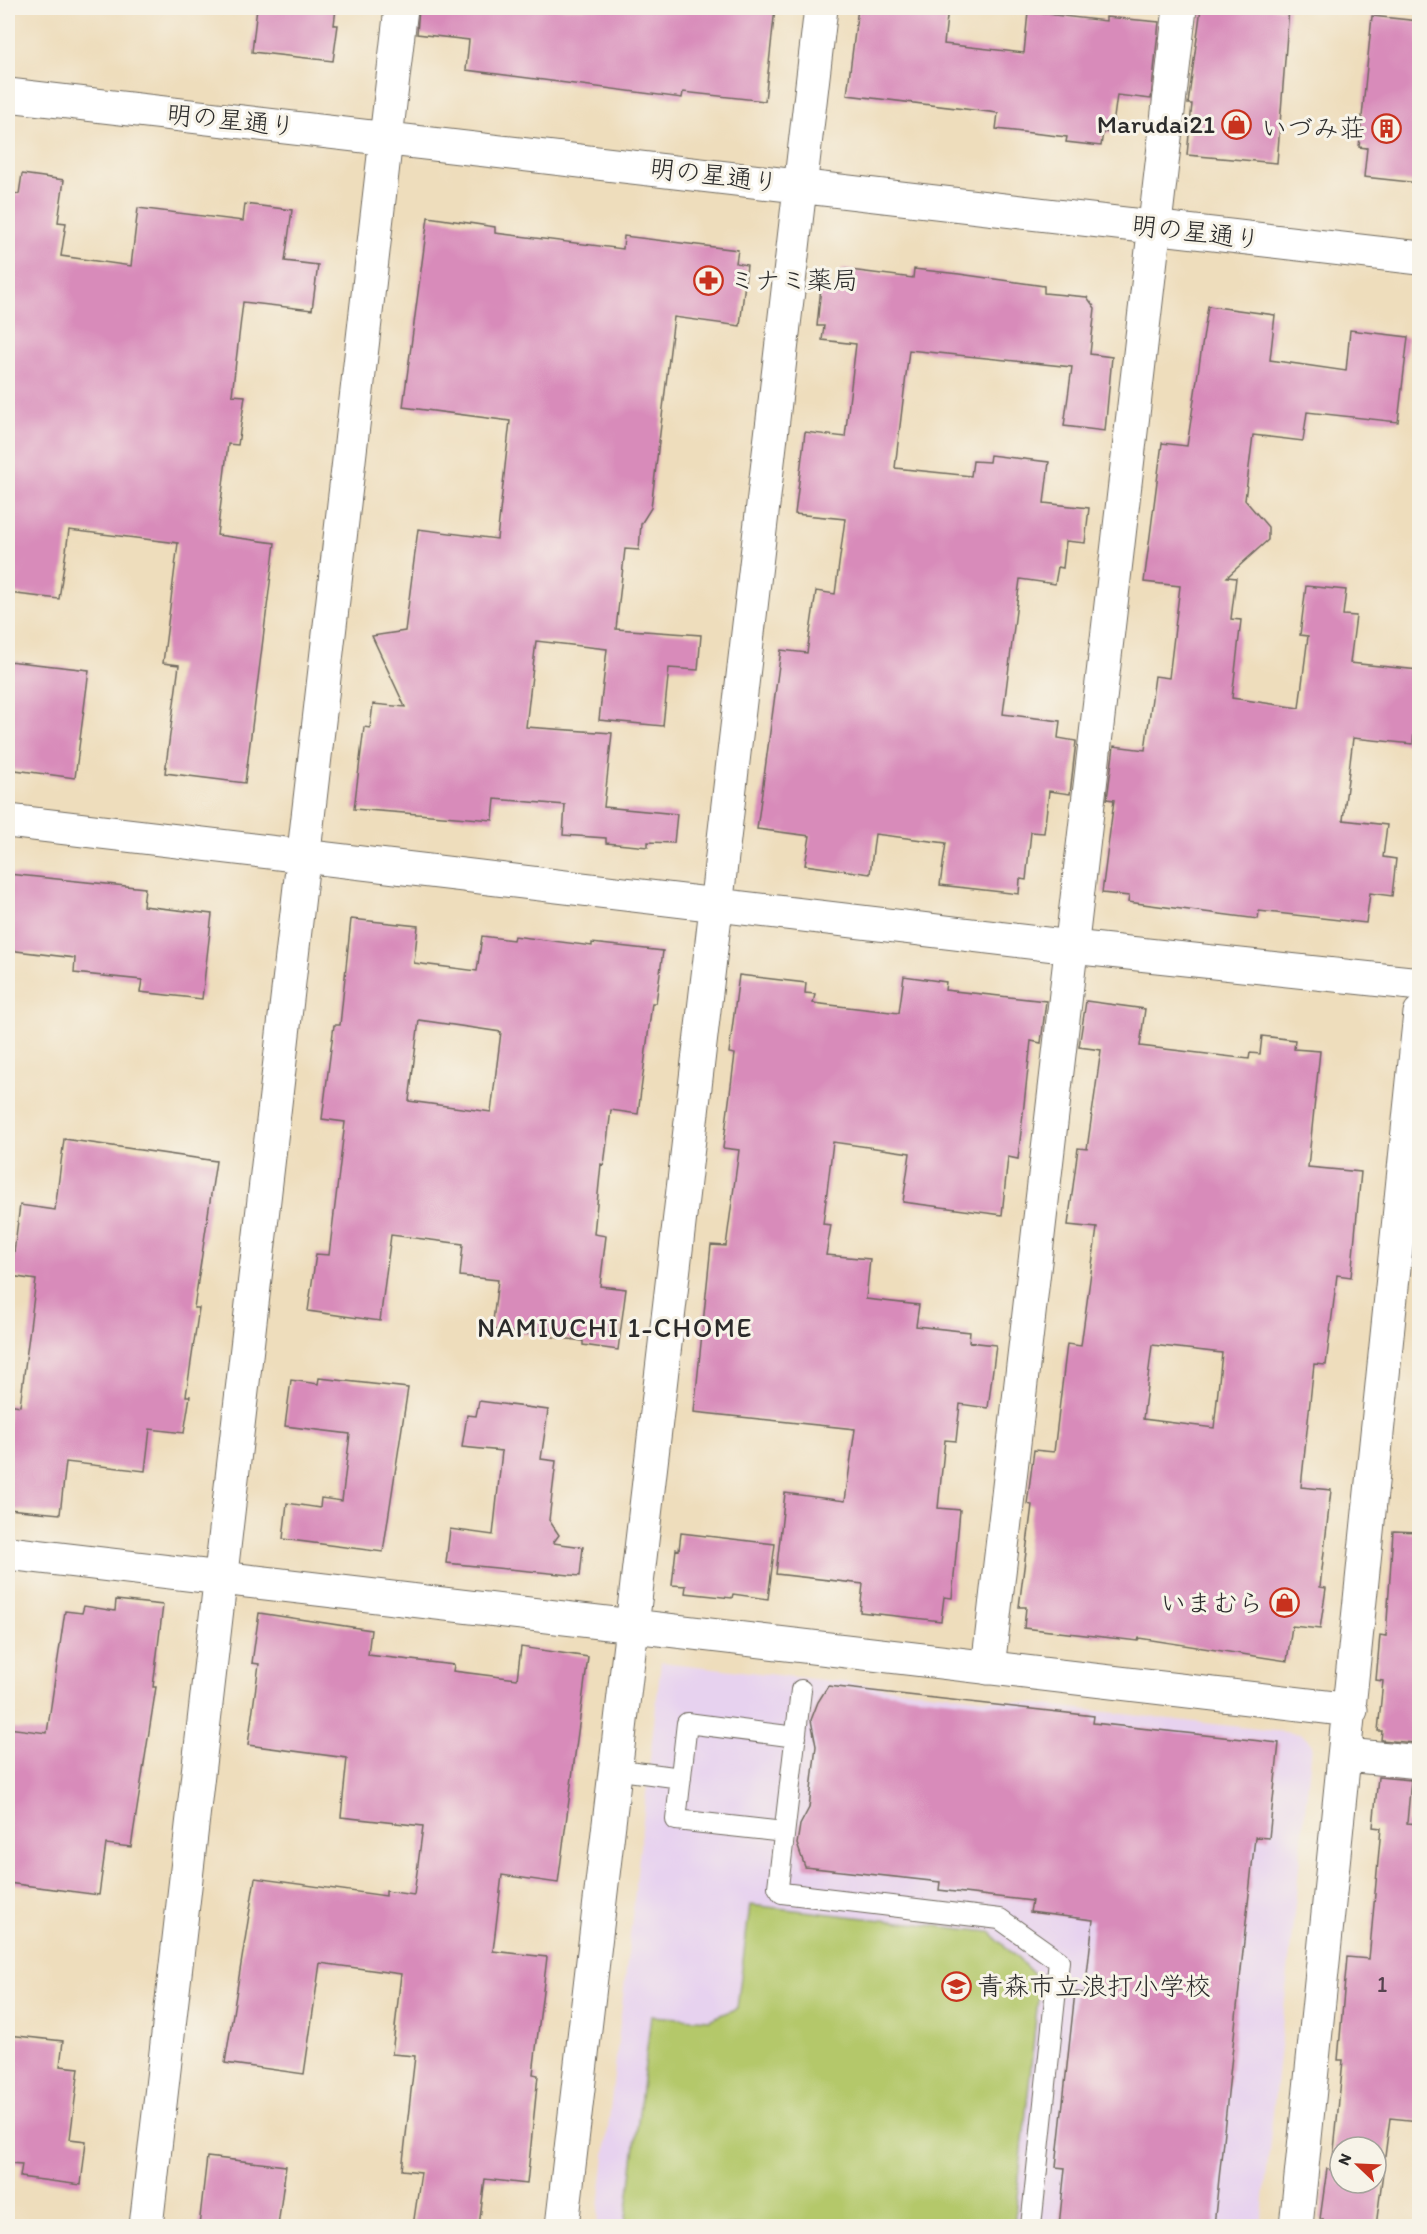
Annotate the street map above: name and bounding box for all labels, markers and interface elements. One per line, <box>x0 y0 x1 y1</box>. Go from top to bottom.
street label: 明の星通り <box>165 97 297 143</box>
place label: Marudai21 <box>1097 108 1215 140</box>
shop icon: Marudai21 <box>1220 108 1252 140</box>
place label: いづみ荘 <box>1261 112 1365 144</box>
building icon: いづみ荘 <box>1370 112 1402 144</box>
street label: 明の星通り <box>648 151 780 199</box>
street label: 明の星通り <box>1130 208 1262 256</box>
pharmacy icon: ミナミ薬局 <box>692 264 724 296</box>
place label: ミナミ薬局 <box>729 264 858 296</box>
district label: NAMIUCHI 1-CHOME <box>477 1311 753 1344</box>
place label: いまむら <box>1160 1587 1264 1619</box>
shop icon: いまむら <box>1269 1587 1301 1619</box>
school or university icon: 青森市立浪打小学校 <box>940 1970 972 2002</box>
place label: 青森市立浪打小学校 <box>977 1970 1211 2002</box>
house number: 1 <box>1377 1971 1387 1998</box>
north arrow <box>1328 2135 1388 2195</box>
text: N <box>1334 2151 1356 2168</box>

